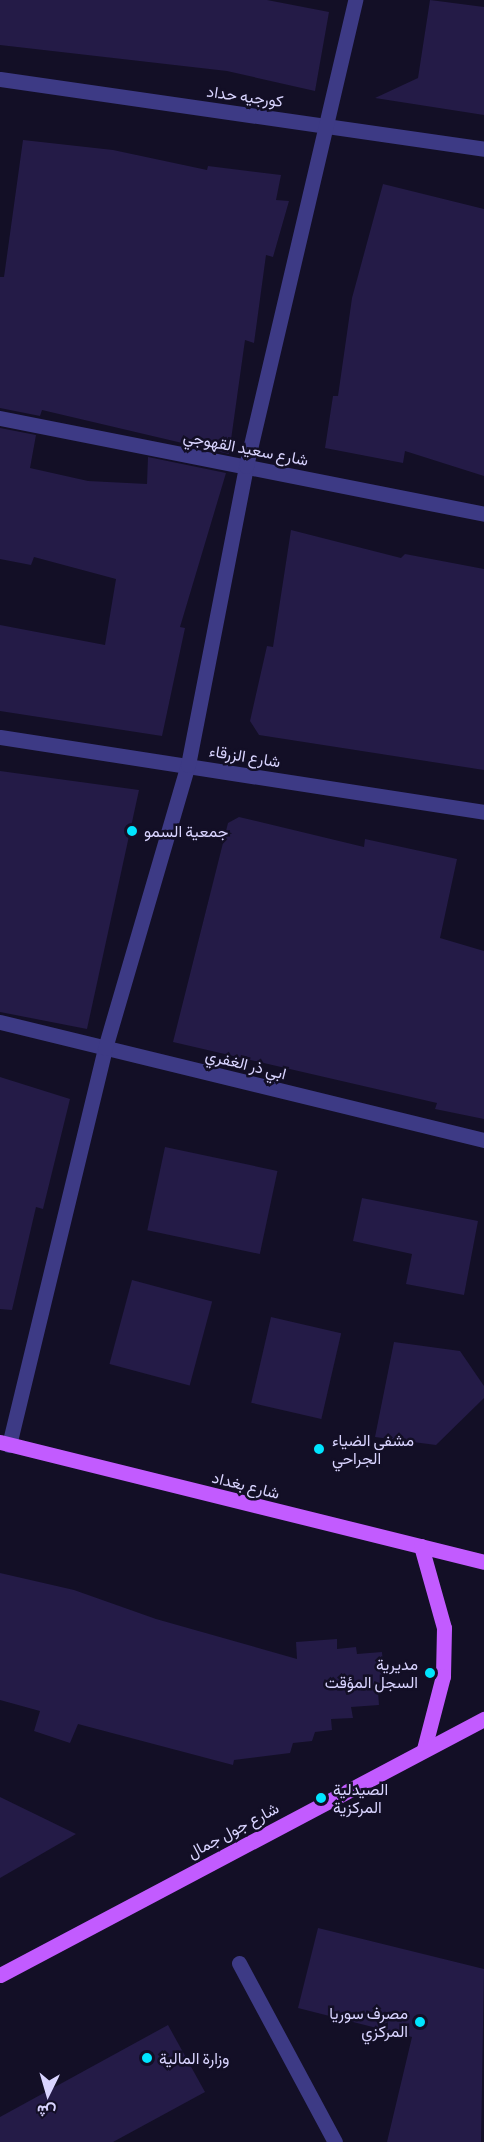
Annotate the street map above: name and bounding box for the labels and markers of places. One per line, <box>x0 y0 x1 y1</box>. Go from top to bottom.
place label: جمعية السمو <box>144 821 228 841</box>
marker: جمعية السمو <box>125 824 139 838</box>
place label: مشفى الضياء الجراحي <box>332 1430 414 1468</box>
marker: مشفى الضياء الجراحي <box>310 1440 328 1458</box>
place label: مديرية السجل المؤقت <box>325 1654 418 1692</box>
marker: مديرية السجل المؤقت <box>423 1666 437 1680</box>
place label: الصيدلية المركزية <box>333 1779 388 1817</box>
marker: الصيدلية المركزية <box>314 1791 328 1805</box>
place label: مصرف سوريا المركزي <box>329 2003 408 2041</box>
marker: مصرف سوريا المركزي <box>413 2015 427 2029</box>
place label: وزارة المالية <box>159 2048 229 2068</box>
marker: وزارة المالية <box>140 2051 154 2065</box>

